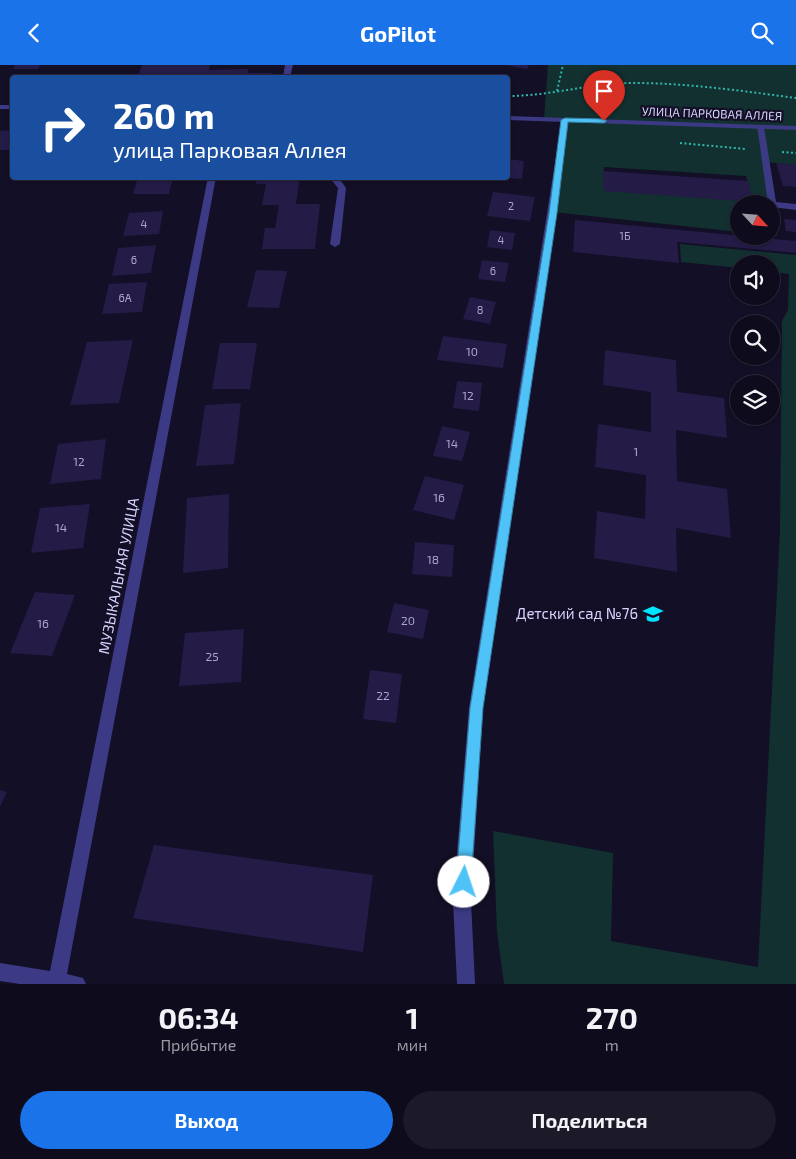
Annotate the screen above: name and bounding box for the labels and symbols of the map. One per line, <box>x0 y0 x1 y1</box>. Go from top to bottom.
pin <box>583 70 625 121</box>
street label: УЛИЦА ПАРКОВАЯ АЛЛЕЯ <box>642 104 783 122</box>
north arrow <box>730 195 780 245</box>
house number: 2 <box>508 199 514 212</box>
house number: 4 <box>141 217 148 230</box>
house number: 1Б <box>620 229 631 242</box>
house number: 4 <box>498 233 505 246</box>
house number: 6 <box>131 253 137 266</box>
house number: 6 <box>490 264 496 277</box>
house number: 6А <box>118 291 132 304</box>
house number: 8 <box>477 303 483 316</box>
house number: 10 <box>466 344 478 358</box>
house number: 12 <box>462 388 474 402</box>
house number: 14 <box>446 436 458 450</box>
house number: 1 <box>634 444 638 458</box>
house number: 12 <box>73 454 85 468</box>
house number: 16 <box>433 490 445 504</box>
street label: МУЗЫКАЛЬНАЯ УЛИЦА <box>94 495 142 656</box>
house number: 14 <box>55 520 67 534</box>
house number: 18 <box>427 552 439 566</box>
school or university icon: Детский сад №76 <box>642 603 664 625</box>
place label: Детский сад №76 <box>516 604 638 622</box>
house number: 20 <box>401 613 415 627</box>
house number: 16 <box>37 616 49 630</box>
house number: 25 <box>205 649 219 663</box>
house number: 22 <box>376 688 390 702</box>
position arrow <box>437 855 489 907</box>

